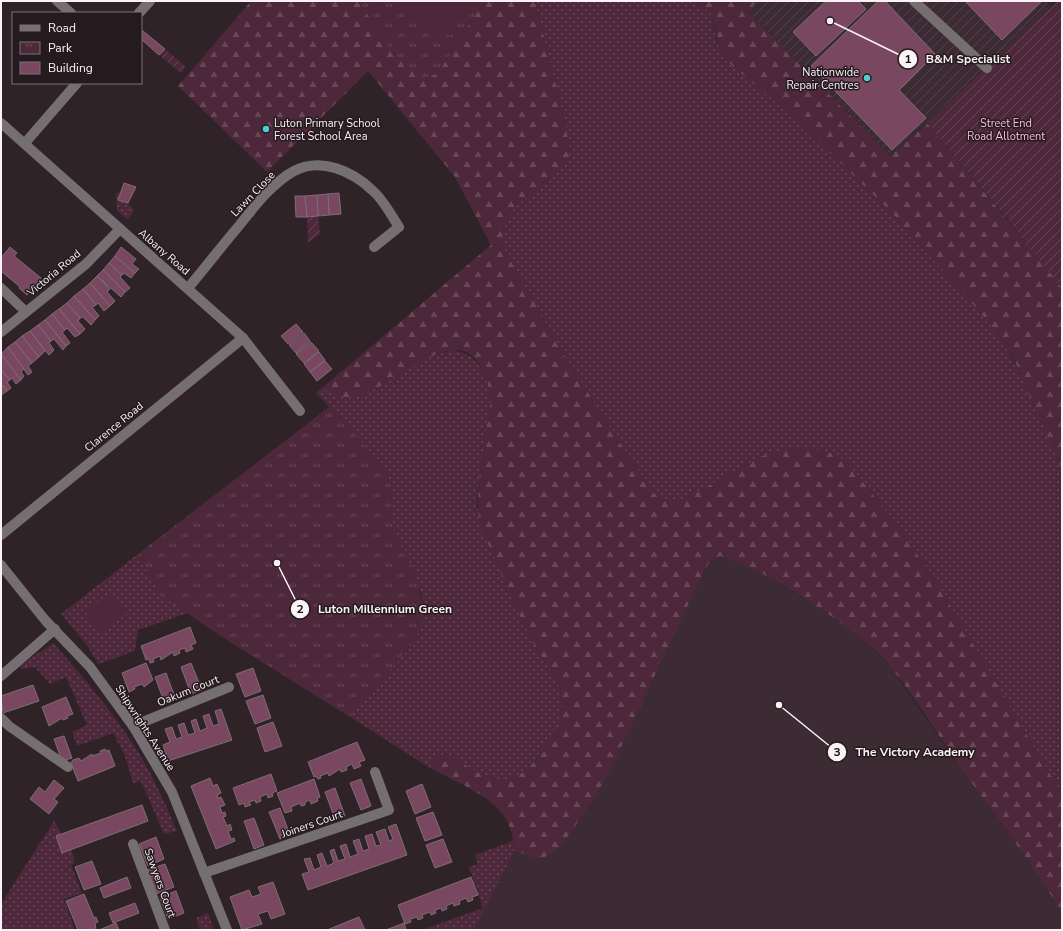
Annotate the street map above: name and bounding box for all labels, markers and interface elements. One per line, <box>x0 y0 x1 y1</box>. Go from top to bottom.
legend <box>12 12 142 84</box>
text: Road <box>48 20 76 36</box>
text: Park <box>48 40 73 56</box>
callout: B&M Specialist <box>898 47 1018 71</box>
text: 1 <box>904 51 912 67</box>
text: B&M Specialist <box>926 51 1011 67</box>
text: Building <box>48 60 93 76</box>
place label: Nationwide Repair Centres <box>786 65 859 93</box>
marker: Nationwide Repair Centres <box>862 73 872 83</box>
place label: Luton Primary School Forest School Area <box>274 116 381 144</box>
park label: Street End Road Allotment <box>967 116 1045 144</box>
marker: Luton Primary School Forest School Area <box>261 124 271 134</box>
street label: Lawn Close <box>227 168 279 220</box>
street label: Albany Road <box>135 225 193 279</box>
street label: Victoria Road <box>23 246 84 301</box>
street label: Clarence Road <box>81 399 147 455</box>
callout: Luton Millennium Green <box>290 597 460 621</box>
text: 2 <box>296 601 304 617</box>
text: Luton Millennium Green <box>318 601 452 617</box>
street label: Oakum Court <box>155 672 221 710</box>
street label: Shipwrights Avenue <box>112 682 179 774</box>
callout: The Victory Academy <box>827 740 983 764</box>
text: 3 <box>833 744 841 760</box>
text: The Victory Academy <box>855 744 975 760</box>
street label: Joiners Court <box>278 806 345 842</box>
street label: Sawyers Court <box>141 846 180 920</box>

